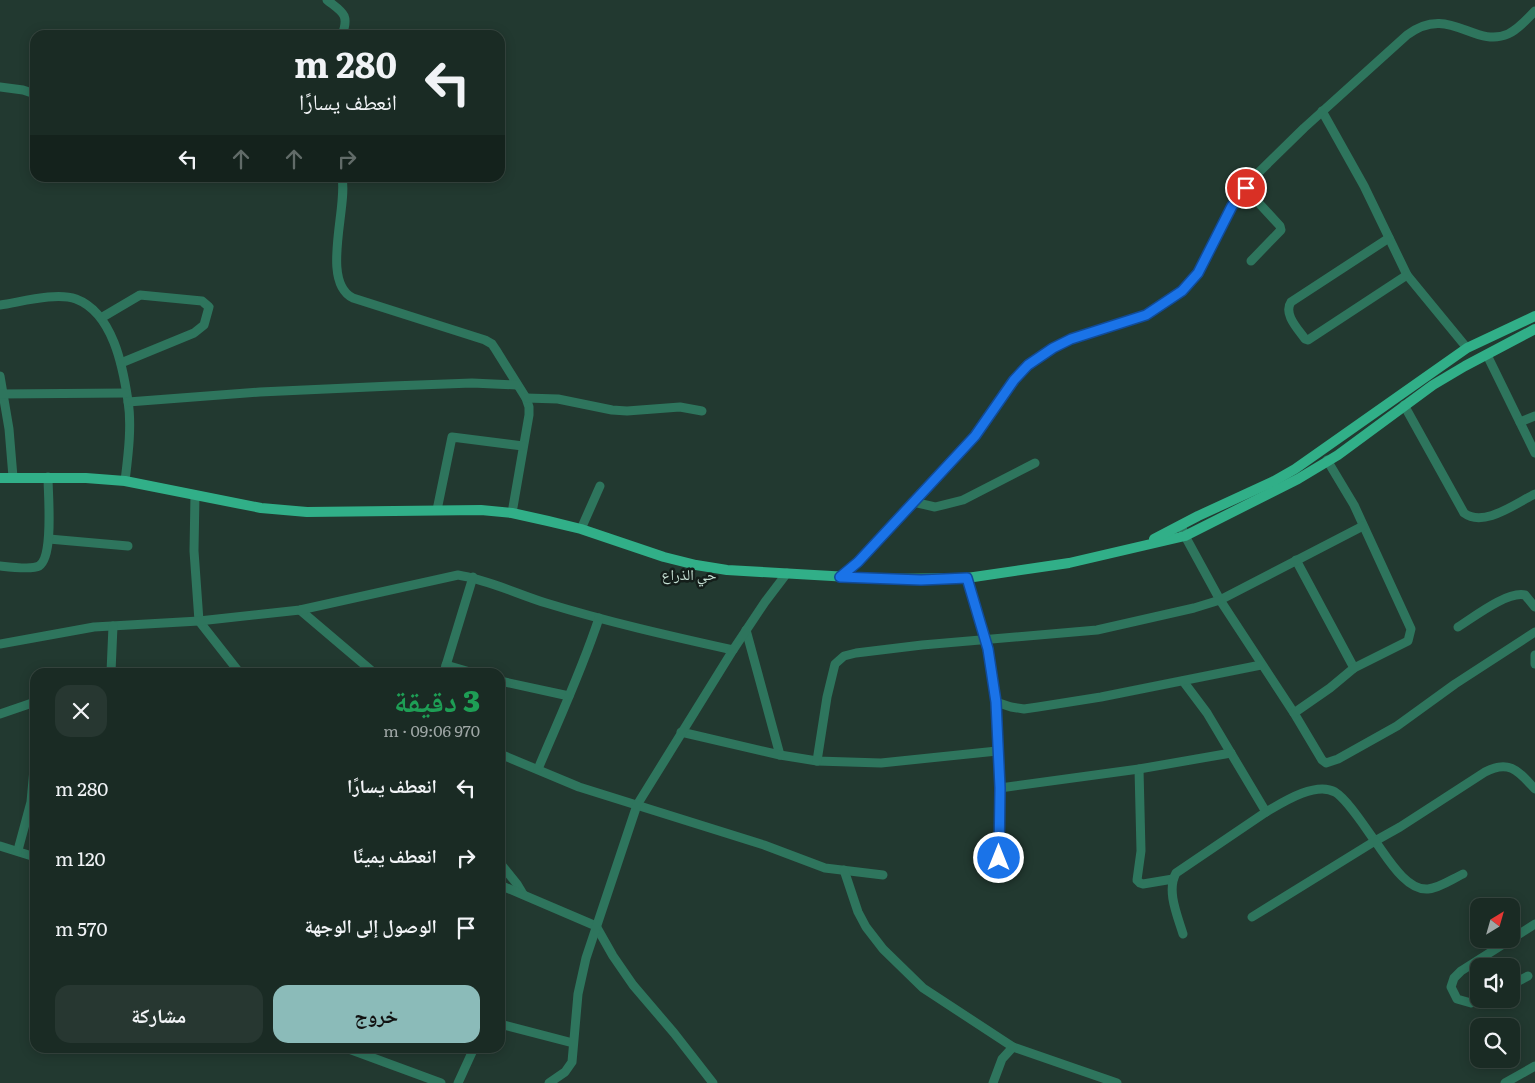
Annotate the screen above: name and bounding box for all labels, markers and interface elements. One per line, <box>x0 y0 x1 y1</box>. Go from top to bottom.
text: 280 m <box>294 37 397 89</box>
icon: left <box>415 50 480 115</box>
text: انعطف يسارًا <box>299 84 397 117</box>
icon: left <box>174 145 202 173</box>
icon: ahead <box>227 145 255 173</box>
icon: ahead <box>280 145 308 173</box>
icon: right <box>333 145 361 173</box>
pin <box>1225 167 1267 209</box>
icon: arrive <box>1232 174 1260 202</box>
district label: حي الذراع <box>661 562 717 587</box>
text: 3 دقيقة <box>394 677 480 721</box>
button: close <box>55 685 107 737</box>
text: 970 m · 09:06 <box>383 718 480 742</box>
text: انعطف يسارًا <box>347 771 437 799</box>
text: 280 m <box>55 774 108 802</box>
icon: left <box>452 774 480 802</box>
position arrow <box>972 831 1024 883</box>
text: انعطف يمينًا <box>353 841 437 869</box>
text: 120 m <box>55 844 106 872</box>
icon: right <box>452 844 480 872</box>
north arrow <box>1470 898 1520 948</box>
map controls <box>1470 898 1520 1068</box>
text: الوصول إلى الوجهة <box>304 911 437 939</box>
text: 570 m <box>55 914 107 942</box>
icon: arrive <box>452 914 480 942</box>
button: sound <box>1470 958 1520 1008</box>
button: مشاركة <box>55 985 263 1043</box>
button: خروج <box>273 985 480 1043</box>
button: search <box>1470 1018 1520 1068</box>

